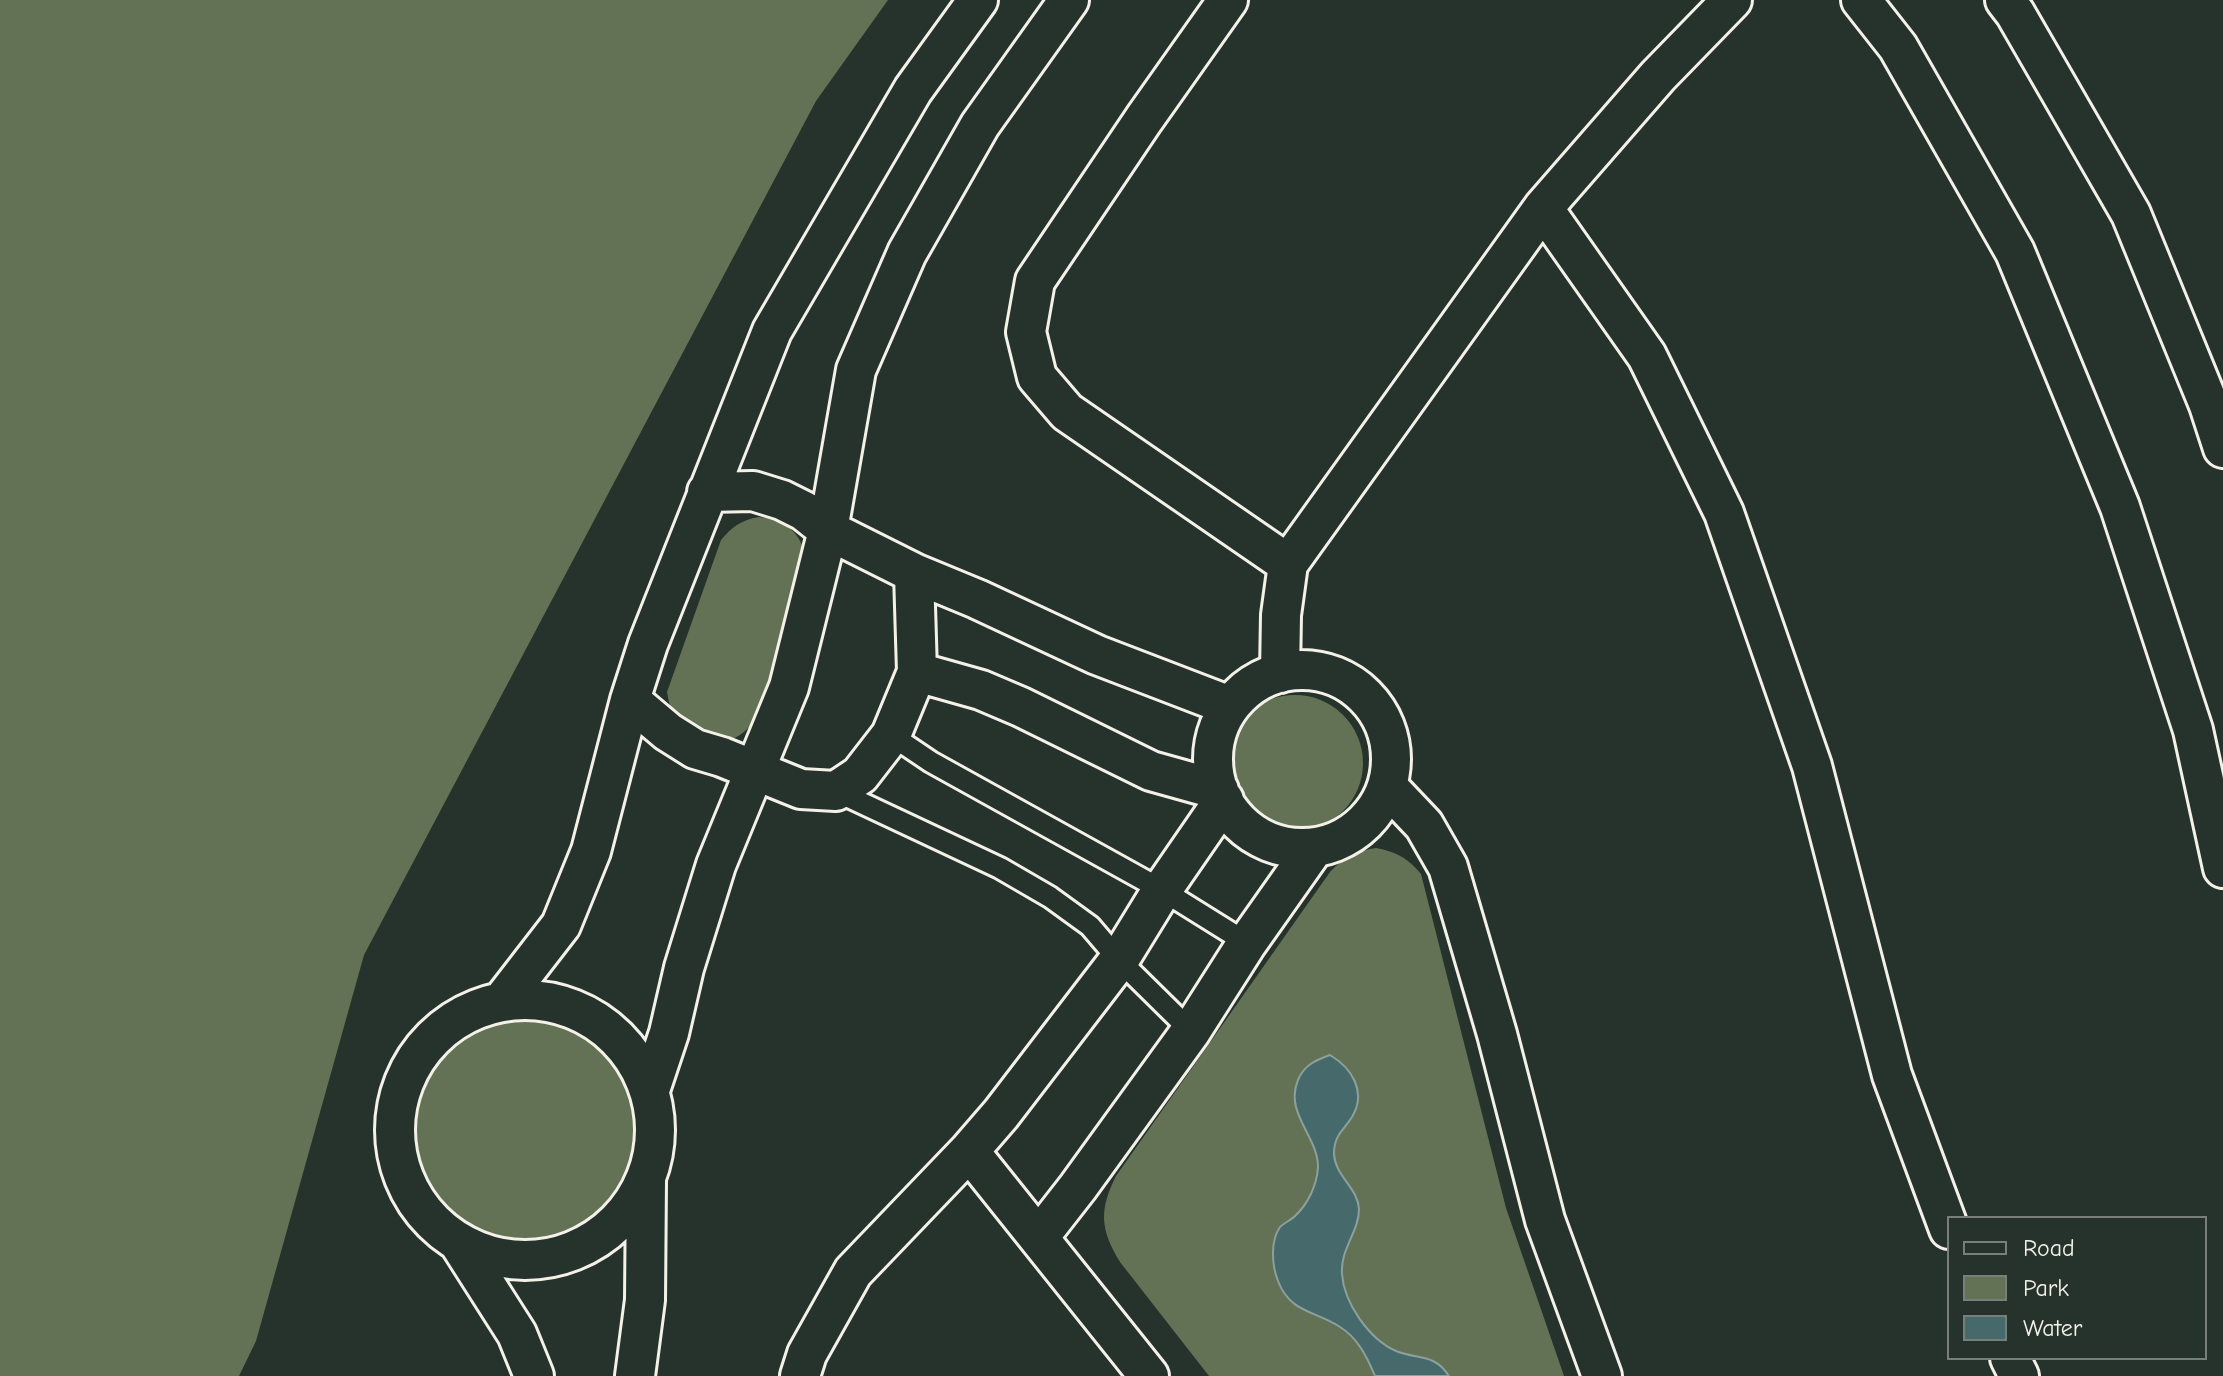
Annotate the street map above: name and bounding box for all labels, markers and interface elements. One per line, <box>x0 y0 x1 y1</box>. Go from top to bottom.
legend <box>1947 1216 2207 1360</box>
text: Road <box>2023 1234 2075 1262</box>
text: Park <box>2023 1274 2069 1302</box>
text: Water <box>2023 1314 2082 1342</box>

